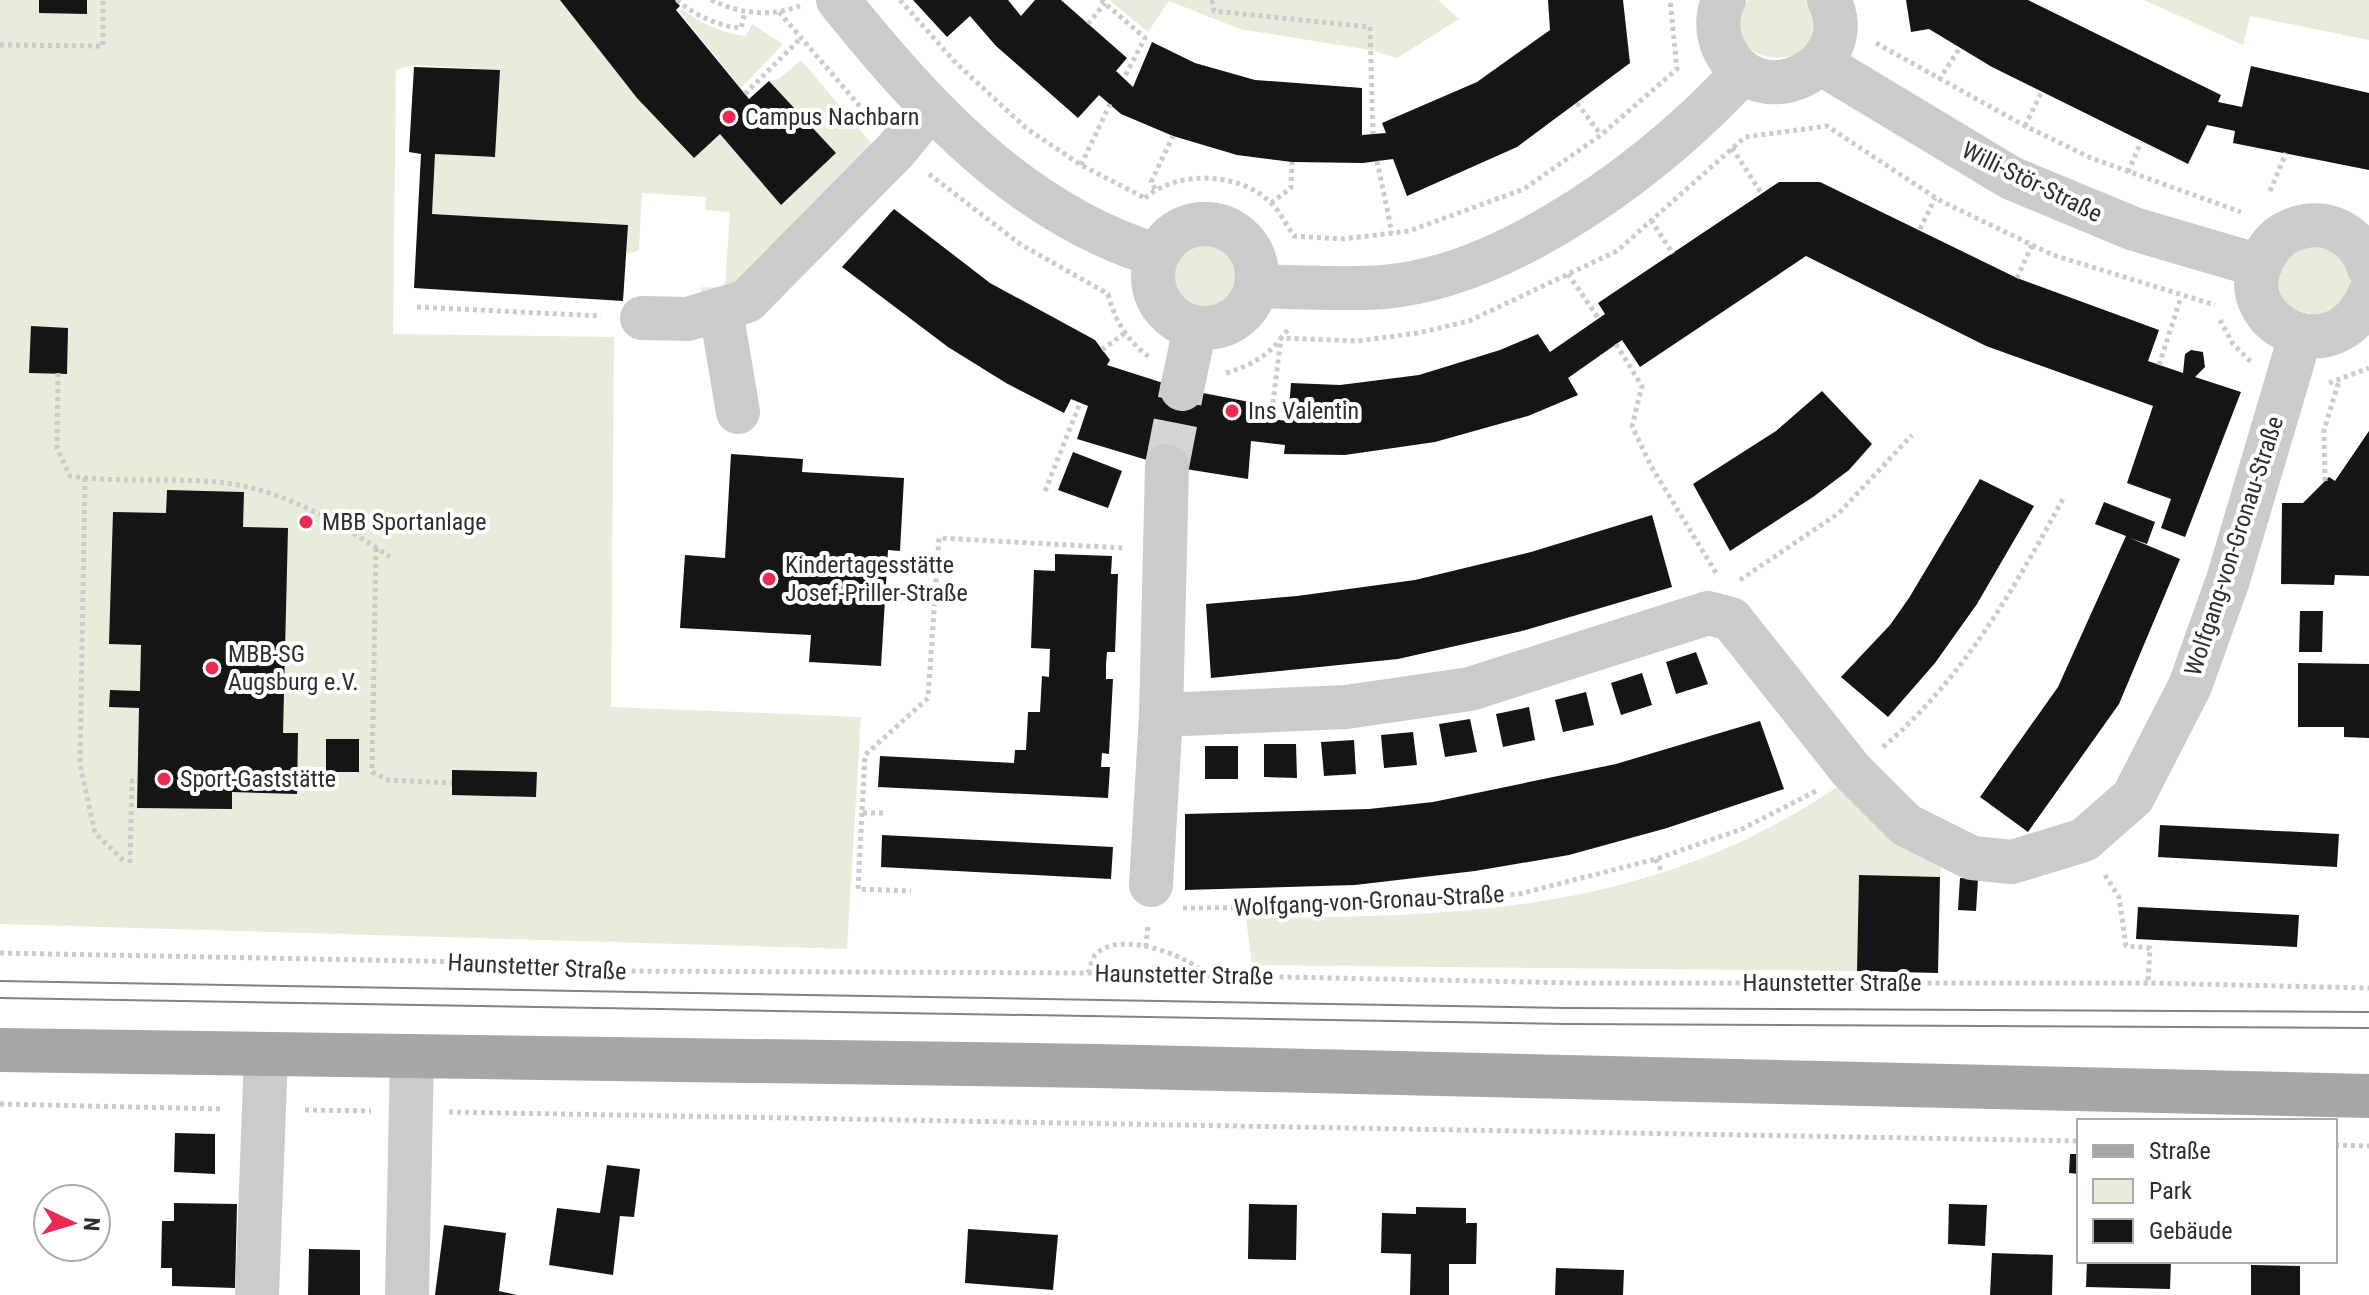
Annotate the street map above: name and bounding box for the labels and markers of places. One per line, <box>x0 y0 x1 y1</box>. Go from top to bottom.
place label: Campus Nachbarn <box>745 103 919 131</box>
marker: Campus Nachbarn <box>720 108 738 126</box>
place label: Ins Valentin <box>1248 397 1359 425</box>
marker: Ins Valentin <box>1223 402 1241 420</box>
place label: MBB Sportanlage <box>322 508 486 536</box>
marker: MBB Sportanlage <box>297 513 315 531</box>
place label: Kindertagesstätte Josef-Priller-Straße <box>785 551 968 607</box>
marker: Kindertagesstätte Josef-Priller-Straße <box>760 570 778 588</box>
place label: MBB-SG Augsburg e.V. <box>228 640 359 696</box>
marker: MBB-SG Augsburg e.V. <box>203 659 221 677</box>
place label: Sport-Gaststätte <box>180 765 336 793</box>
marker: Sport-Gaststätte <box>155 770 173 788</box>

